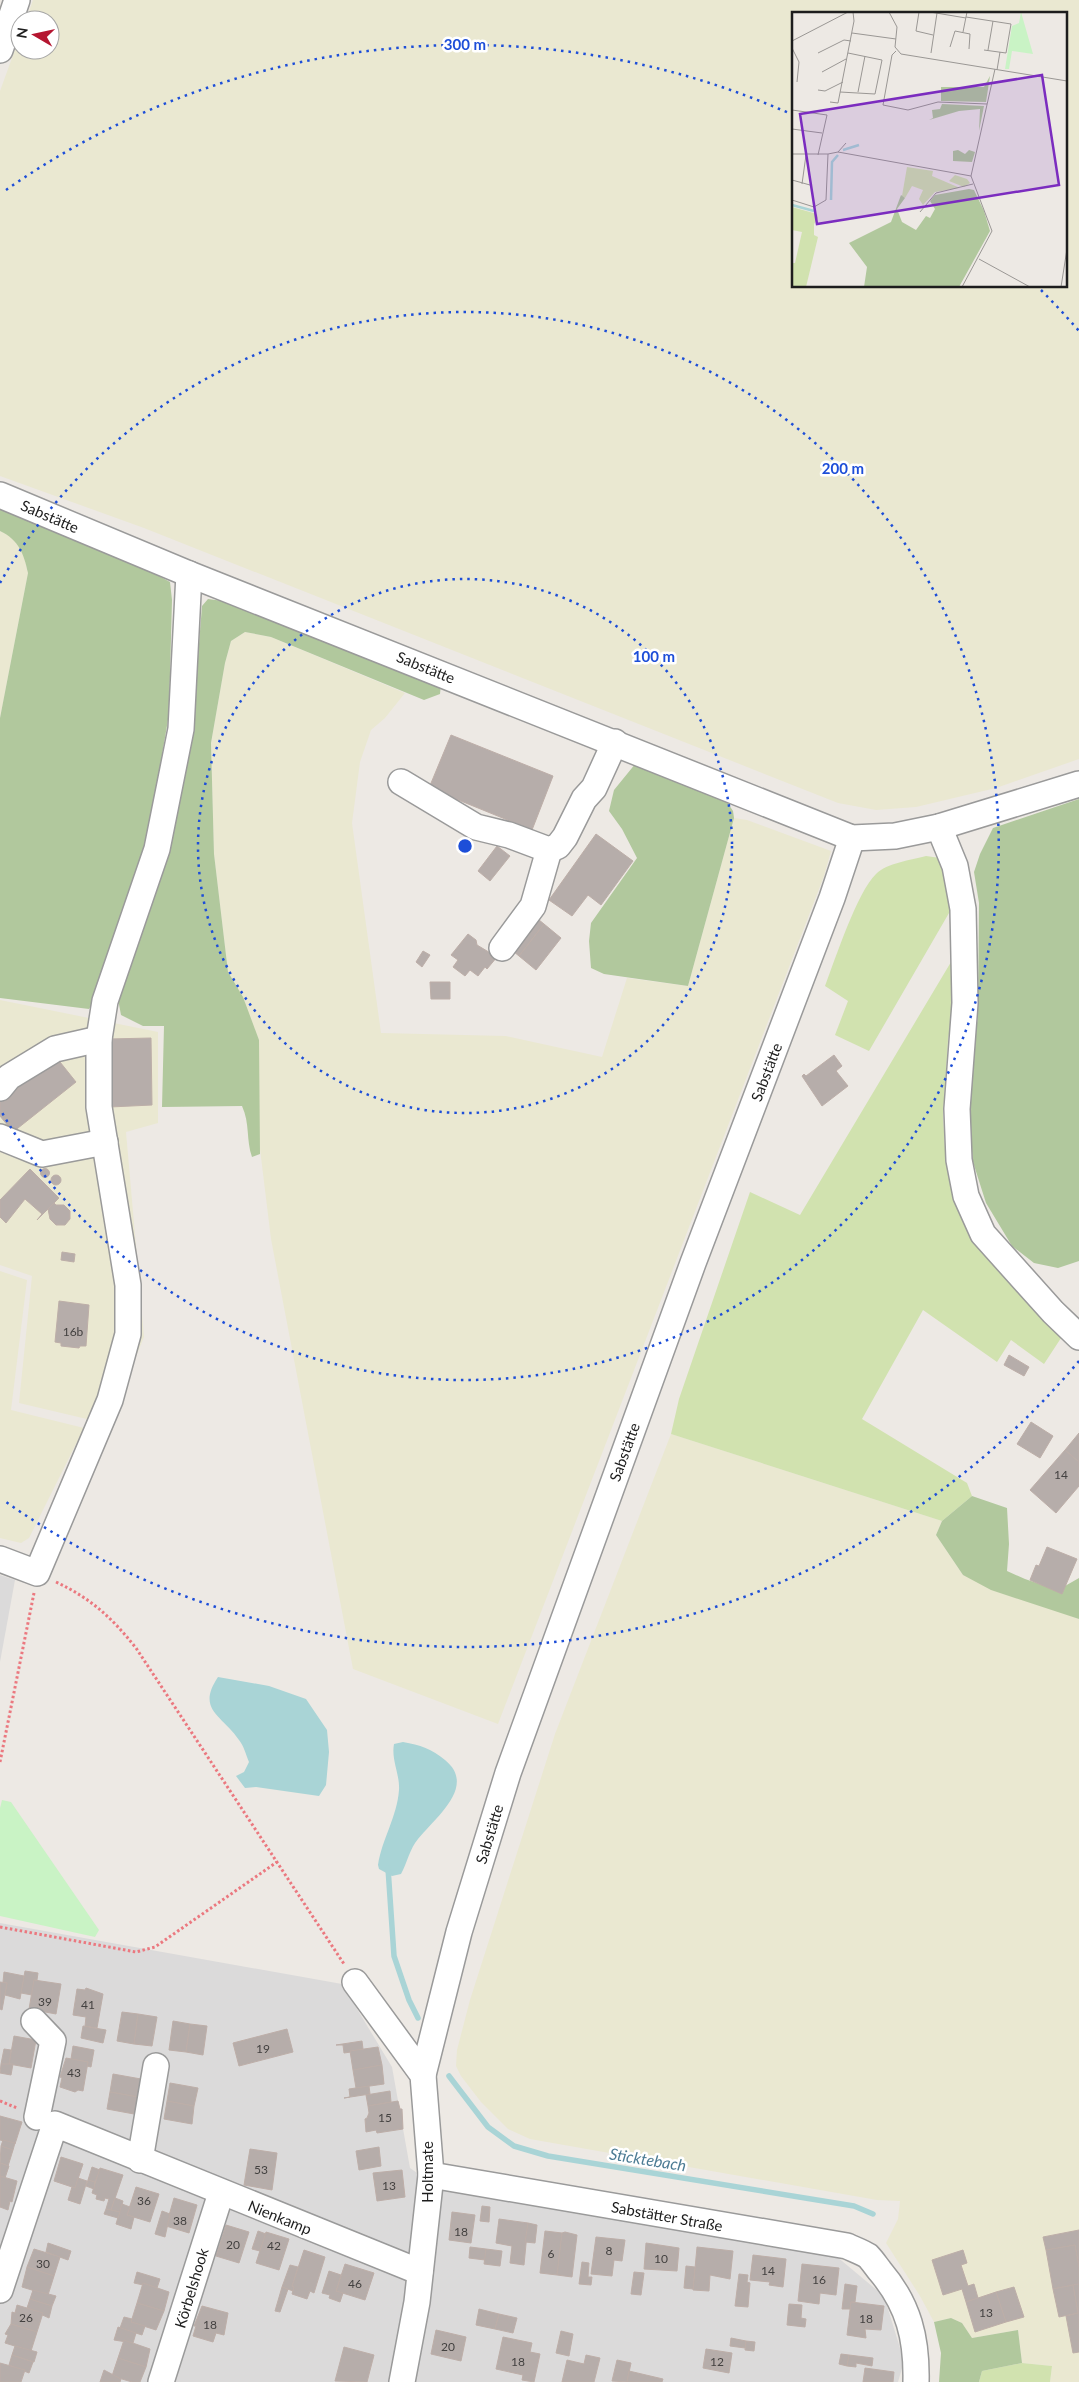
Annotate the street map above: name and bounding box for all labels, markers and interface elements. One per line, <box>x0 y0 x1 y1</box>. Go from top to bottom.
north arrow <box>10 10 60 60</box>
inset map <box>792 12 1066 288</box>
text: N <box>12 26 31 40</box>
text: 300 m <box>444 35 486 53</box>
text: 200 m <box>822 459 864 477</box>
street label: Sabstätte <box>18 496 82 536</box>
street label: Sabstätte <box>394 647 458 687</box>
text: 100 m <box>633 647 675 665</box>
centre of rings <box>456 837 474 855</box>
street label: Sabstätte <box>747 1040 785 1104</box>
house number: 16b <box>63 1324 84 1339</box>
street label: Sabstätte <box>605 1420 643 1484</box>
house number: 14 <box>1054 1467 1068 1482</box>
street label: Sabstätte <box>471 1802 507 1866</box>
house number: 39 <box>38 1994 52 2009</box>
house number: 41 <box>81 1997 95 2012</box>
house number: 19 <box>256 2041 270 2056</box>
house number: 43 <box>67 2065 81 2080</box>
house number: 15 <box>378 2110 392 2125</box>
street label: Holtmate <box>418 2141 436 2203</box>
water label: Sticktebach <box>608 2144 688 2174</box>
house number: 53 <box>254 2162 268 2177</box>
house number: 13 <box>382 2178 396 2193</box>
house number: 36 <box>137 2193 151 2208</box>
street label: Nienkamp <box>246 2196 314 2238</box>
street label: Sabstätter Straße <box>610 2197 724 2235</box>
house number: 38 <box>173 2213 187 2228</box>
house number: 18 <box>454 2224 468 2239</box>
house number: 20 <box>226 2237 240 2252</box>
house number: 42 <box>267 2238 281 2253</box>
house number: 8 <box>606 2243 613 2258</box>
street label: Körbelshook <box>170 2245 212 2330</box>
house number: 6 <box>548 2246 555 2261</box>
house number: 10 <box>654 2251 668 2266</box>
house number: 30 <box>36 2256 50 2271</box>
house number: 14 <box>761 2263 775 2278</box>
house number: 16 <box>812 2272 826 2287</box>
house number: 46 <box>348 2276 362 2291</box>
house number: 13 <box>979 2305 993 2320</box>
house number: 26 <box>19 2310 33 2325</box>
house number: 18 <box>859 2311 873 2326</box>
house number: 18 <box>203 2317 217 2332</box>
house number: 20 <box>441 2339 455 2354</box>
house number: 18 <box>511 2354 525 2369</box>
house number: 12 <box>710 2354 724 2369</box>

